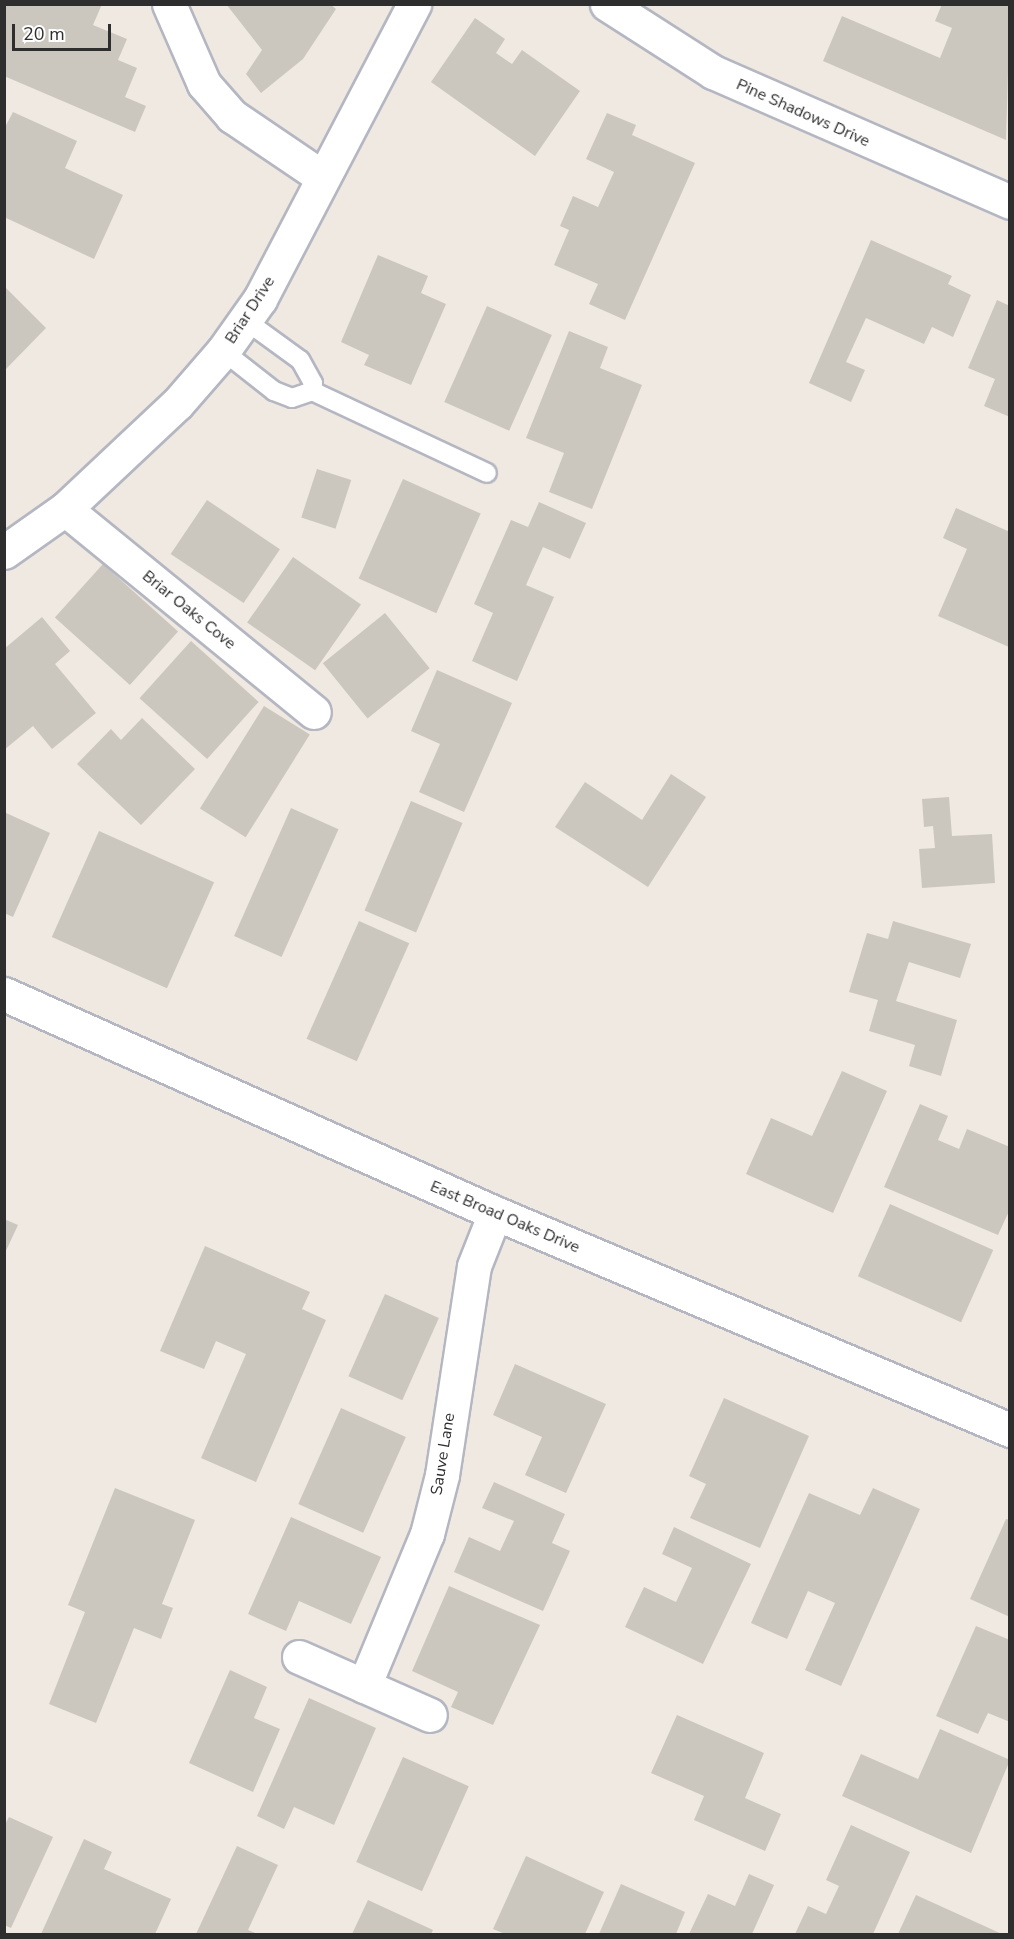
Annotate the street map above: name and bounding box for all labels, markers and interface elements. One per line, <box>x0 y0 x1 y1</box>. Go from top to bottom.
scale bar <box>15 12 114 50</box>
text: 20 m <box>23 22 65 46</box>
street label: Pine Shadows Drive <box>733 75 873 151</box>
street label: Briar Drive <box>221 273 279 347</box>
street label: Briar Oaks Cove <box>138 566 240 654</box>
street label: East Broad Oaks Drive <box>427 1177 583 1257</box>
street label: Sauve Lane <box>427 1412 459 1496</box>

